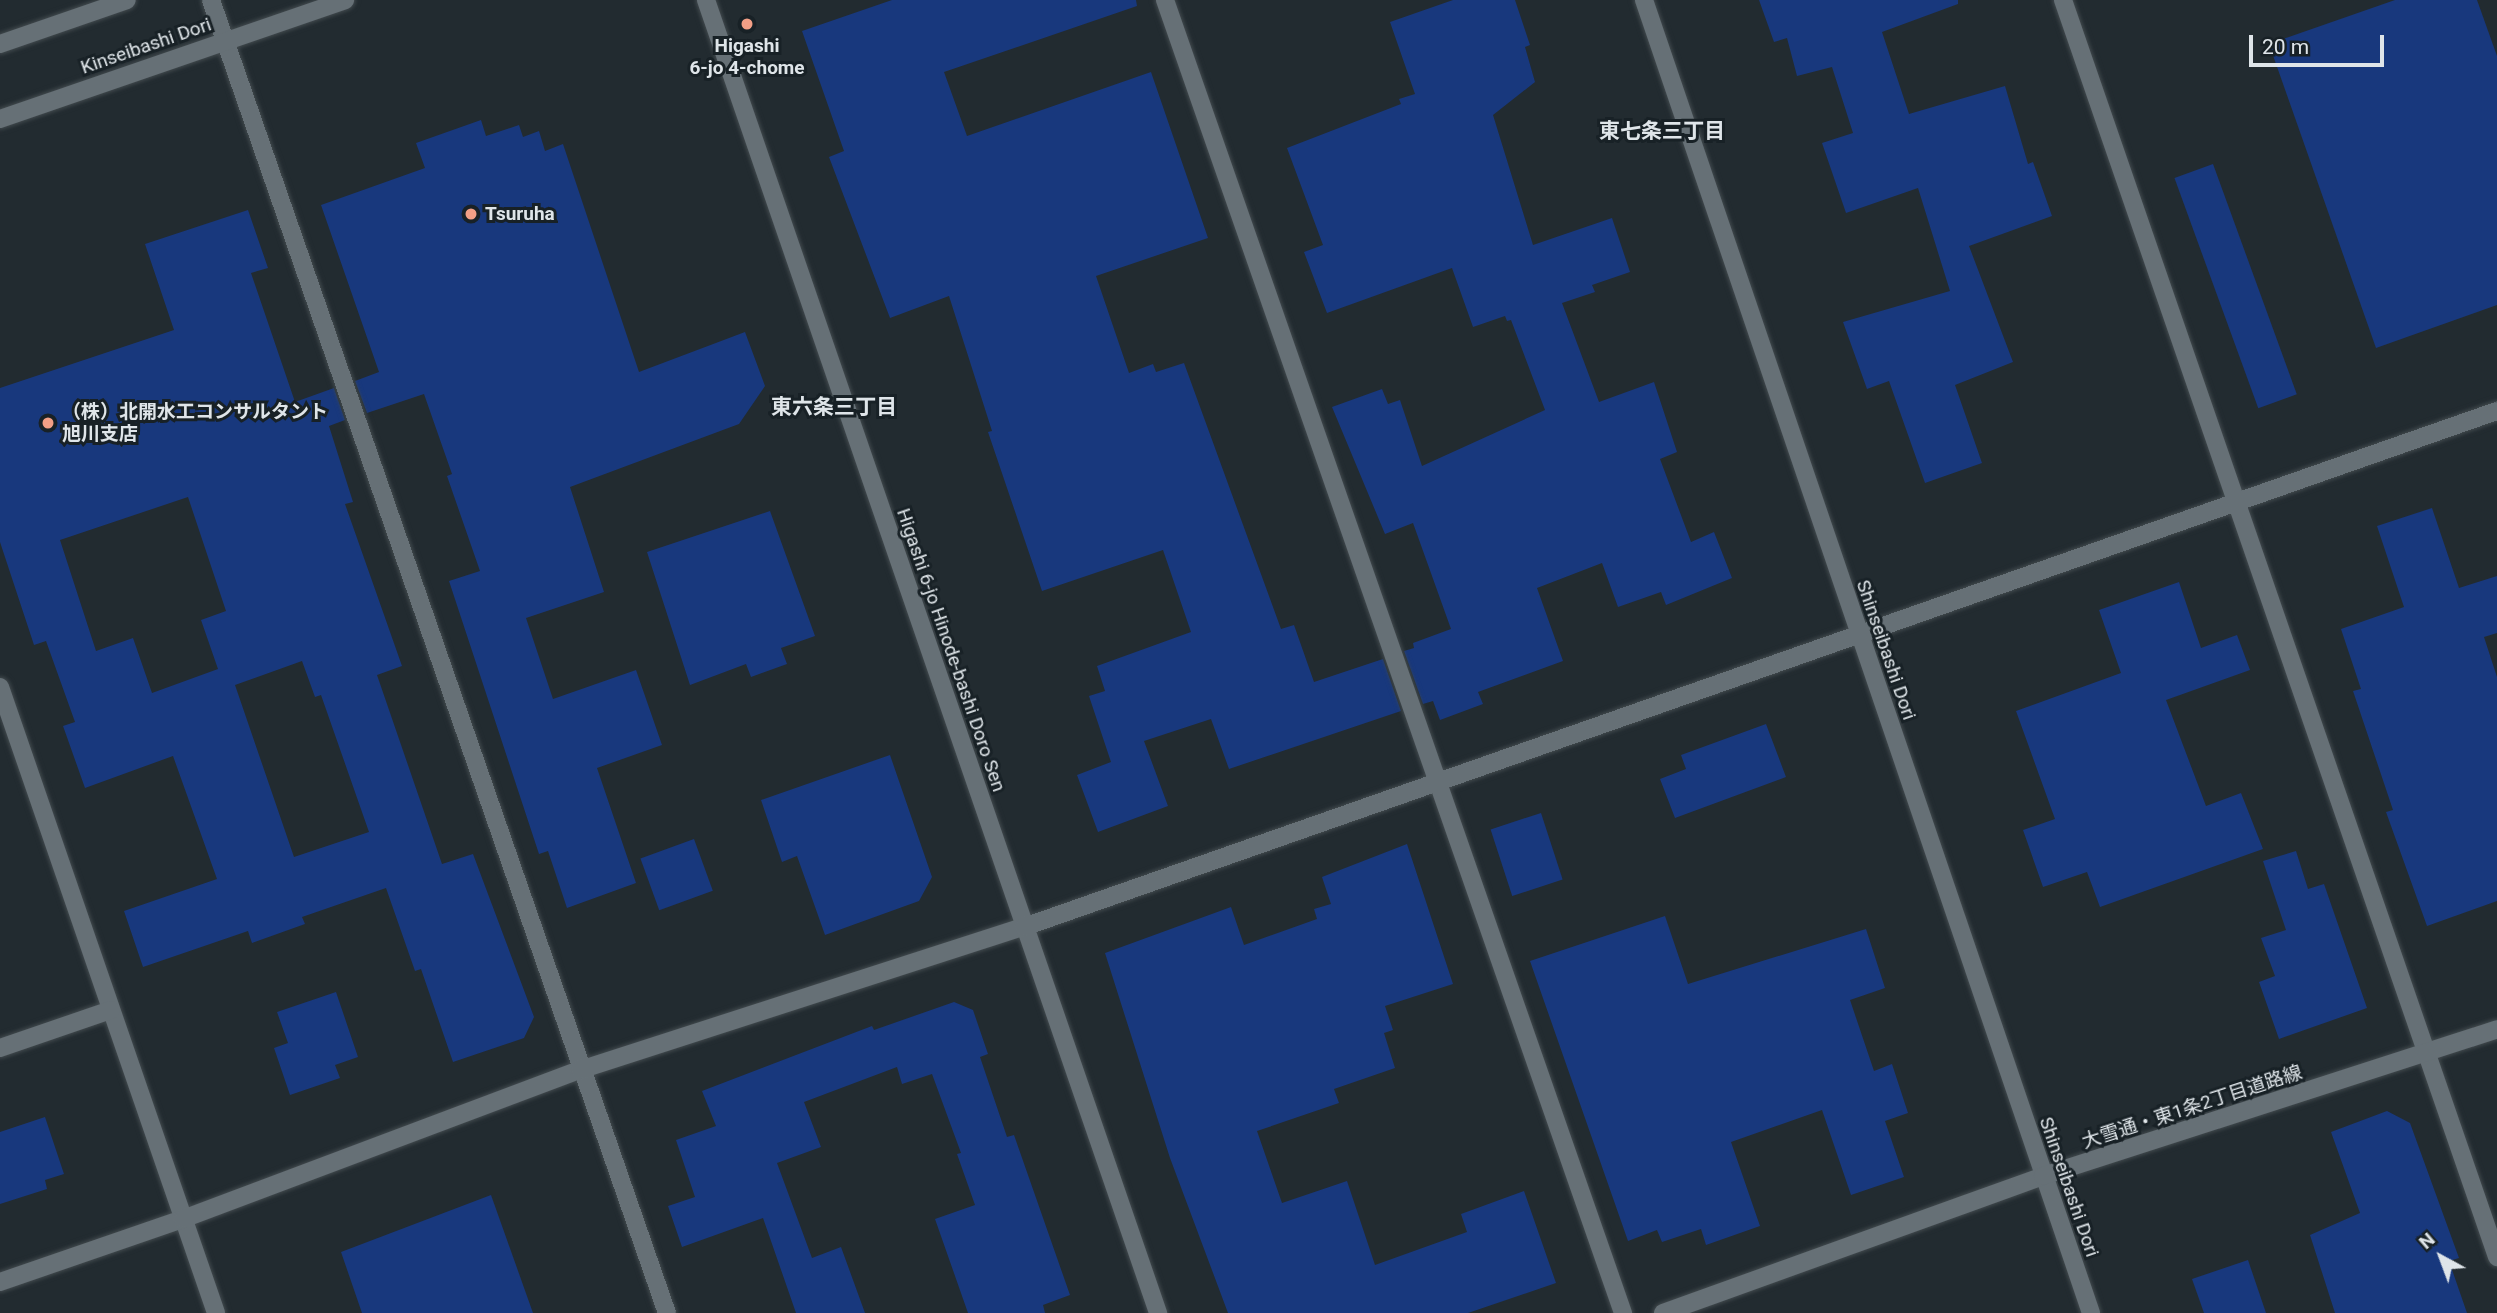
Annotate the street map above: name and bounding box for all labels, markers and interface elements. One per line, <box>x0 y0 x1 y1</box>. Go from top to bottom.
street label: Kinseibashi Dori <box>78 13 214 79</box>
marker: Higashi 6-jo 4-chome <box>739 16 755 32</box>
scale bar <box>2252 21 2387 65</box>
place label: Higashi 6-jo 4-chome <box>689 35 805 79</box>
text: 20 m <box>2262 35 2309 59</box>
district label: 東七条三丁目 <box>1599 118 1725 144</box>
place label: Tsuruha <box>485 203 555 225</box>
marker: Tsuruha <box>463 206 479 222</box>
district label: 東六条三丁目 <box>771 394 897 420</box>
place label: （株）北開水工コンサルタント 旭川支店 <box>62 401 328 445</box>
marker: （株）北開水工コンサルタント 旭川支店 <box>40 415 56 431</box>
street label: Higashi 6-jo Hinode-bashi Doro Sen <box>892 505 1010 795</box>
street label: Shinseibashi Dori <box>1851 577 1921 723</box>
street label: 大雪通・東1条2丁目道路線 <box>2079 1061 2305 1153</box>
street label: Shinseibashi Dori <box>2034 1114 2104 1260</box>
north arrow <box>2406 1222 2476 1292</box>
text: N <box>2414 1228 2439 1254</box>

